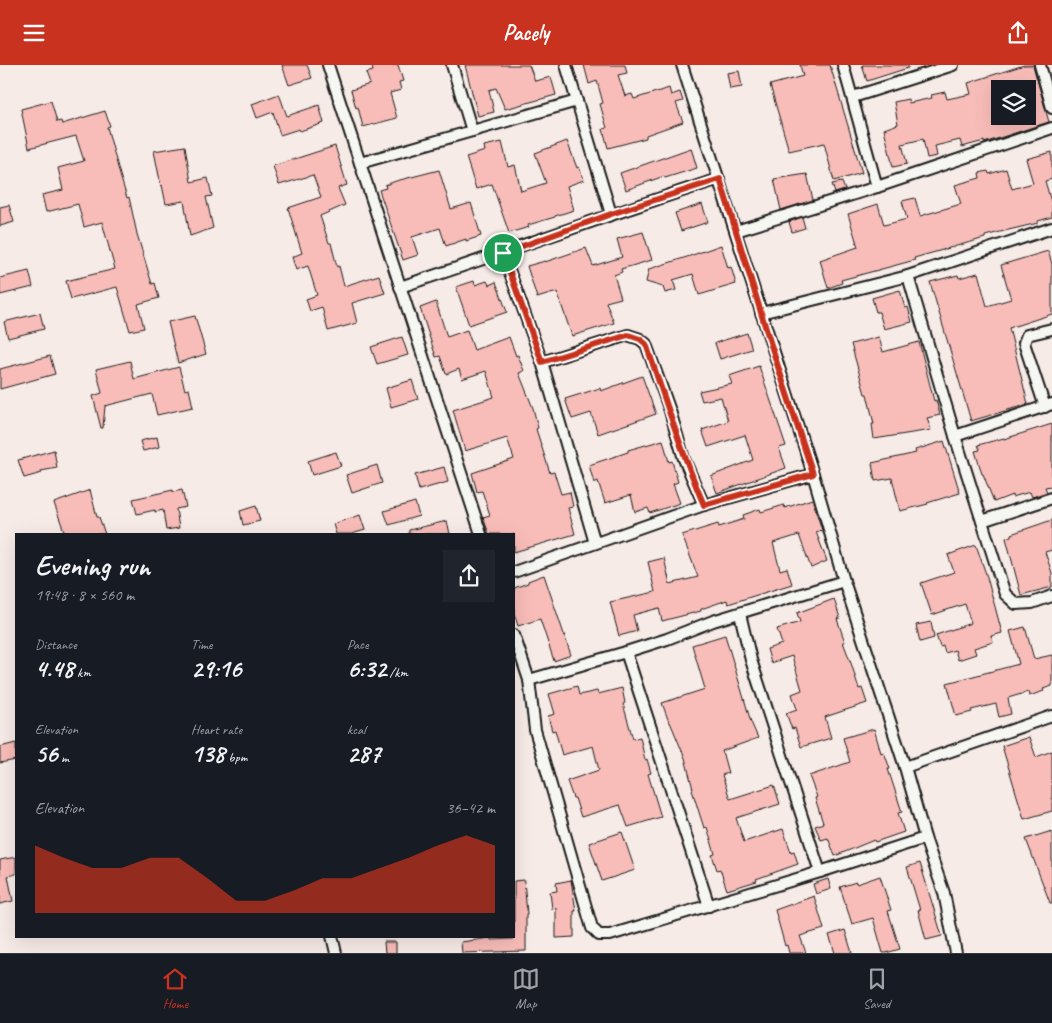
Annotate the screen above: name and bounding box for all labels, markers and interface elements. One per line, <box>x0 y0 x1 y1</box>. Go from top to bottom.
icon: menu <box>20 19 48 47</box>
text: Pacely <box>503 19 549 47</box>
icon: share <box>1004 19 1032 47</box>
map controls <box>991 80 1036 125</box>
button: layers <box>991 80 1036 125</box>
pin <box>482 232 524 274</box>
icon: arrive <box>489 239 517 267</box>
text: Evening run <box>35 548 150 583</box>
button: share <box>443 550 495 602</box>
text: 19:48 · 8 × 560 m <box>35 585 134 605</box>
text: Distance <box>35 636 77 653</box>
text: Time <box>191 636 212 653</box>
text: Pace <box>347 636 369 653</box>
text: 4.48 <box>35 653 74 685</box>
text: 29:16 <box>191 653 241 685</box>
text: 6:32 <box>347 653 386 685</box>
text: km <box>74 664 91 681</box>
text: /km <box>386 664 408 681</box>
text: Elevation <box>35 721 78 738</box>
text: Heart rate <box>191 721 242 738</box>
text: kcal <box>347 721 366 738</box>
text: 56 <box>35 738 58 770</box>
text: 138 <box>191 738 225 770</box>
text: 287 <box>347 738 381 770</box>
text: m <box>58 749 69 766</box>
text: bpm <box>225 749 247 766</box>
text: Elevation <box>35 798 84 818</box>
text: 36–42 m <box>446 798 495 818</box>
tab: Home <box>161 965 189 1012</box>
tab: Map <box>512 965 540 1012</box>
tab: Saved <box>863 965 891 1012</box>

